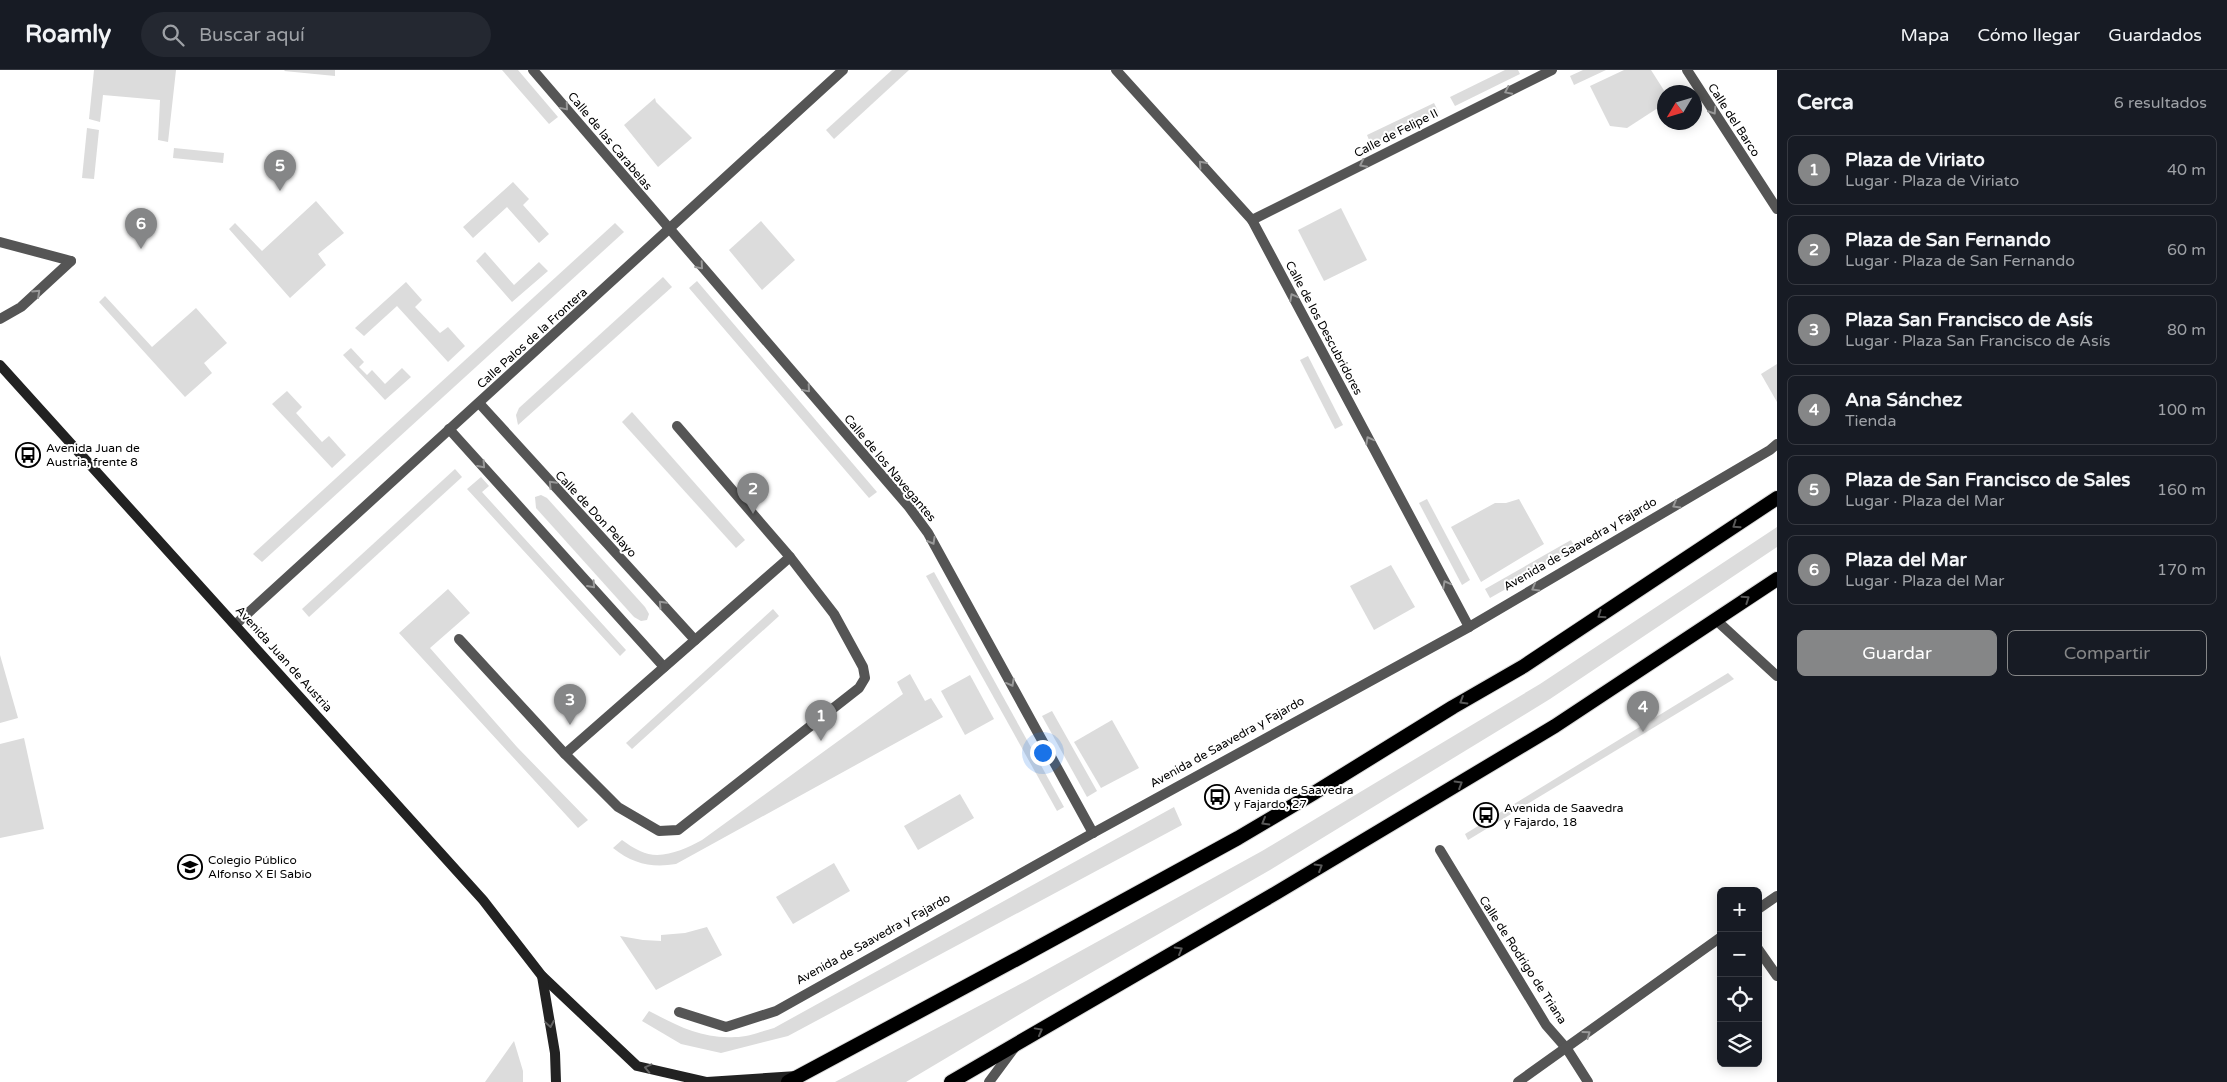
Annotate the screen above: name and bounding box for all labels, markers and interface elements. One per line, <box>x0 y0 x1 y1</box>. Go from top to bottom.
search box <box>141 12 491 57</box>
text: Roamly <box>25 20 111 49</box>
icon: search <box>159 21 187 49</box>
text: Buscar aquí <box>199 24 305 46</box>
text: Mapa <box>1900 24 1949 46</box>
text: Cómo llegar <box>1977 24 2080 46</box>
text: Guardados <box>2108 24 2202 46</box>
street label: Calle del Barco <box>1705 81 1763 159</box>
one-way arrow <box>1504 85 1513 96</box>
north arrow <box>1657 85 1702 130</box>
street label: Calle de las Carabelas <box>565 89 655 193</box>
text: Cerca <box>1797 90 1854 115</box>
text: 6 resultados <box>2114 93 2207 113</box>
one-way arrow <box>559 101 567 110</box>
street label: Calle de Felipe II <box>1352 106 1440 160</box>
one-way arrow <box>1707 106 1717 115</box>
text: Plaza de Viriato <box>1845 149 1985 171</box>
pin: 5 <box>264 150 296 191</box>
one-way arrow <box>1359 158 1368 168</box>
text: 1 <box>1809 160 1819 180</box>
text: 40 m <box>2167 160 2206 180</box>
one-way arrow <box>1199 161 1208 170</box>
text: Lugar · Plaza de Viriato <box>1845 171 2019 191</box>
pin: 6 <box>125 208 157 249</box>
text: Plaza de San Fernando <box>1845 229 2051 251</box>
text: 2 <box>1809 240 1819 260</box>
text: 60 m <box>2167 240 2206 260</box>
text: Lugar · Plaza de San Fernando <box>1845 251 2075 271</box>
street label: Calle de los Descubridores <box>1283 259 1365 398</box>
one-way arrow <box>695 261 704 270</box>
street label: Calle Palos de la Frontera <box>474 285 590 391</box>
one-way arrow <box>31 289 40 298</box>
one-way arrow <box>1289 293 1299 302</box>
text: Plaza San Francisco de Asís <box>1845 309 2093 331</box>
text: 3 <box>1809 320 1819 340</box>
text: 80 m <box>2167 320 2206 340</box>
text: Lugar · Plaza San Francisco de Asís <box>1845 331 2110 351</box>
one-way arrow <box>801 383 810 392</box>
text: Ana Sánchez <box>1845 389 1962 411</box>
text: 4 <box>1809 400 1819 420</box>
text: 100 m <box>2157 400 2206 420</box>
text: Tienda <box>1845 411 1896 431</box>
street label: Calle de los Navegantes <box>841 412 939 525</box>
one-way arrow <box>1366 437 1376 446</box>
place label: Avenida Juan de Austria, frente 8 <box>46 441 140 469</box>
bus stop icon: Avenida Juan de Austria, frente 8 <box>15 442 41 468</box>
one-way arrow <box>476 459 485 468</box>
street label: Calle de Don Pelayo <box>552 468 640 560</box>
text: Plaza de San Francisco de Sales <box>1845 469 2130 491</box>
pin: 2 <box>737 473 769 514</box>
text: 5 <box>1809 480 1819 500</box>
text: 160 m <box>2157 480 2206 500</box>
one-way arrow <box>549 481 558 490</box>
text: Lugar · Plaza del Mar <box>1845 491 2004 511</box>
street label: Avenida de Saavedra y Fajardo <box>1501 494 1659 594</box>
one-way arrow <box>1672 499 1681 509</box>
one-way arrow <box>1733 519 1742 528</box>
one-way arrow <box>926 536 936 545</box>
text: Plaza del Mar <box>1845 549 1967 571</box>
text: 6 <box>1809 560 1819 580</box>
text: 170 m <box>2157 560 2206 580</box>
text: Lugar · Plaza del Mar <box>1845 571 2004 591</box>
one-way arrow <box>586 580 595 589</box>
one-way arrow <box>1442 580 1452 589</box>
one-way arrow <box>1532 581 1541 591</box>
one-way arrow <box>1741 596 1750 605</box>
one-way arrow <box>659 601 668 610</box>
street label: Avenida Juan de Austria <box>233 603 335 715</box>
one-way arrow <box>1597 609 1607 618</box>
button: Guardar <box>1797 630 1997 676</box>
button: Compartir <box>2007 630 2207 676</box>
one-way arrow <box>1005 678 1015 687</box>
pin: 3 <box>554 684 586 725</box>
pin: 4 <box>1627 691 1659 732</box>
street label: Avenida de Saavedra y Fajardo <box>1147 694 1307 790</box>
one-way arrow <box>1460 694 1469 704</box>
pin: 1 <box>805 700 837 741</box>
your location <box>1030 740 1056 766</box>
one-way arrow <box>1453 780 1462 790</box>
place label: Avenida de Saavedra y Fajardo, 27 <box>1234 783 1354 811</box>
bus stop icon: Avenida de Saavedra y Fajardo, 27 <box>1204 784 1230 810</box>
place label: Avenida de Saavedra y Fajardo, 18 <box>1504 801 1624 829</box>
bus stop icon: Avenida de Saavedra y Fajardo, 18 <box>1473 802 1499 828</box>
one-way arrow <box>1261 816 1270 826</box>
place label: Colegio Público Alfonso X El Sabio <box>208 853 312 881</box>
school or university icon: Colegio Público Alfonso X El Sabio <box>177 854 203 880</box>
one-way arrow <box>1314 864 1323 874</box>
map controls <box>1717 887 1762 1067</box>
button: + <box>1717 887 1762 932</box>
street label: Avenida de Saavedra y Fajardo <box>793 891 953 987</box>
street label: Calle de Rodrigo de Triana <box>1476 893 1570 1027</box>
button: − <box>1717 932 1762 977</box>
one-way arrow <box>1174 946 1183 956</box>
button: locate <box>1717 977 1762 1022</box>
one-way arrow <box>544 1020 554 1028</box>
button: layers <box>1717 1022 1762 1067</box>
one-way arrow <box>1033 1027 1042 1037</box>
one-way arrow <box>1581 1031 1591 1040</box>
one-way arrow <box>644 1063 653 1074</box>

